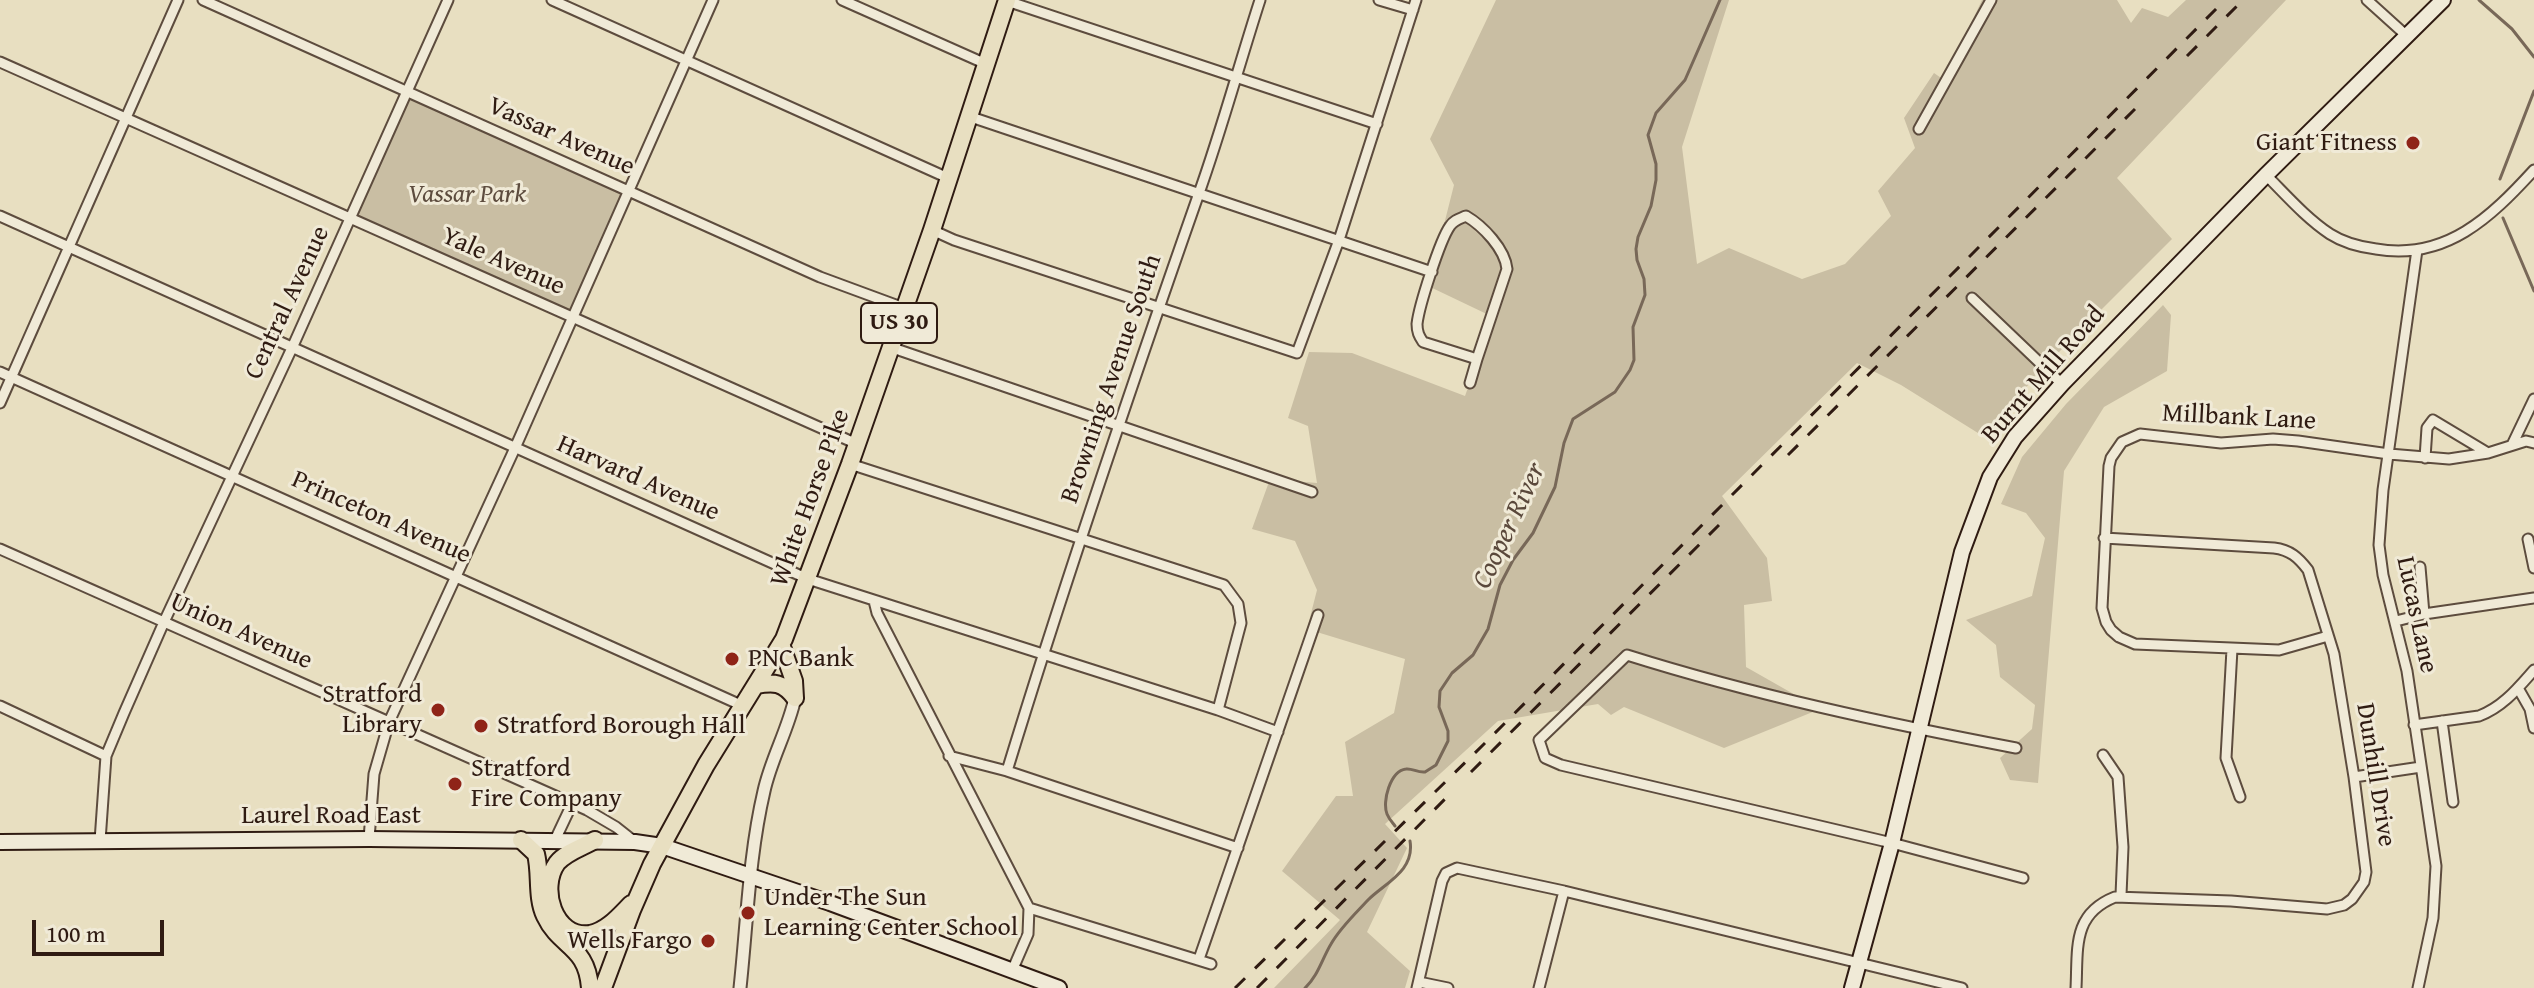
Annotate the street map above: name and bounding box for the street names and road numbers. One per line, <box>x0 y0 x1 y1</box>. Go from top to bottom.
street label: Vassar Avenue <box>483 91 639 183</box>
street label: Central Avenue <box>239 221 337 385</box>
street label: Yale Avenue <box>437 221 569 303</box>
street label: Browning Avenue South <box>1055 251 1169 507</box>
street label: Burnt Mill Road <box>1976 300 2112 450</box>
road number: US 30 <box>861 303 937 343</box>
street label: Millbank Lane <box>2161 398 2317 438</box>
street label: White Horse Pike <box>764 405 858 591</box>
street label: Harvard Avenue <box>552 429 724 529</box>
street label: Princeton Avenue <box>287 465 475 571</box>
street label: Lucas Lane <box>2388 554 2444 676</box>
street label: Union Avenue <box>165 587 317 677</box>
street label: Dunhill Drive <box>2348 701 2402 849</box>
street label: Laurel Road East <box>241 800 421 832</box>

